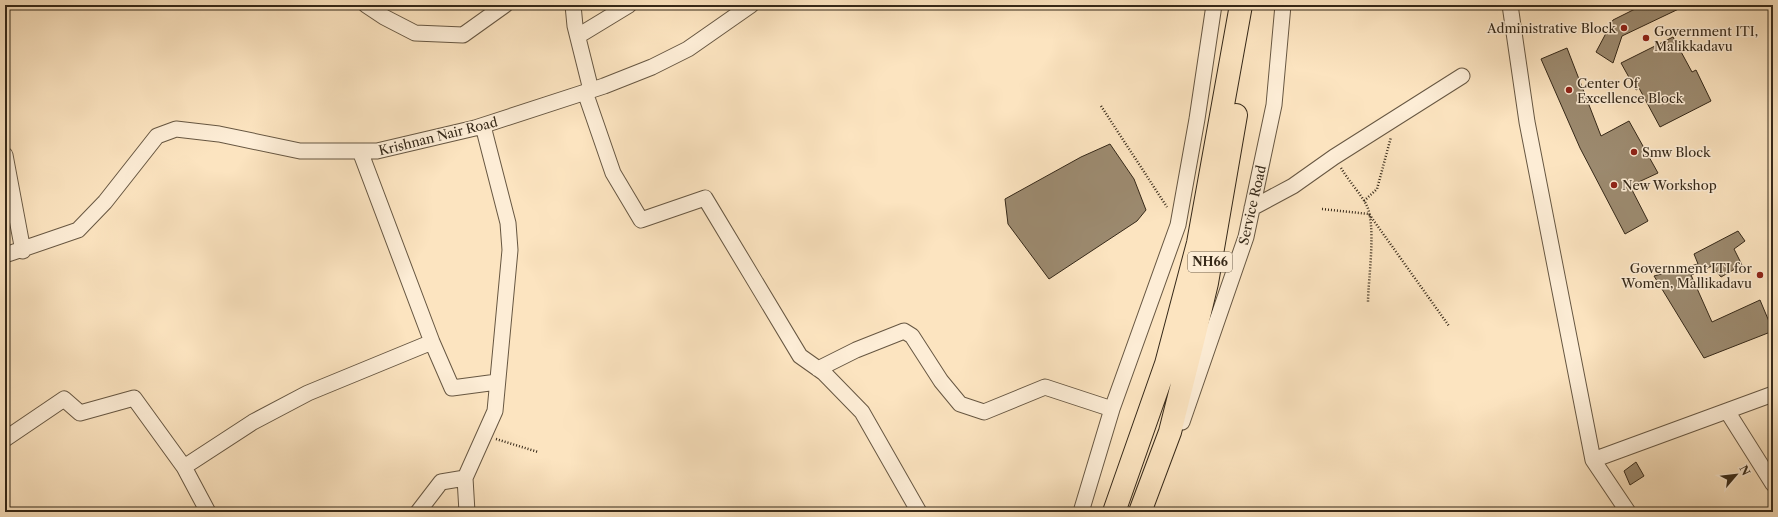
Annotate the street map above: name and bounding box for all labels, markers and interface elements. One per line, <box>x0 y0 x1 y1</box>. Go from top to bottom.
place label: Administrative Block <box>1486 20 1616 36</box>
marker: Administrative Block <box>1619 23 1629 33</box>
place label: Government ITI, Malikkadavu <box>1654 23 1758 54</box>
marker: Government ITI, Malikkadavu <box>1641 33 1651 43</box>
place label: Center Of Excellence Block <box>1577 75 1684 106</box>
marker: Center Of Excellence Block <box>1564 85 1574 95</box>
street label: Krishnan Nair Road <box>377 113 499 159</box>
place label: Smw Block <box>1642 144 1711 160</box>
marker: Smw Block <box>1629 147 1639 157</box>
street label: Service Road <box>1235 164 1269 246</box>
place label: New Workshop <box>1622 177 1717 193</box>
marker: New Workshop <box>1609 180 1619 190</box>
road number: NH66 <box>1188 252 1232 272</box>
place label: Government ITI for Women, Mallikadavu <box>1620 260 1753 291</box>
marker: Government ITI for Women, Mallikadavu <box>1755 270 1765 280</box>
north arrow <box>1716 455 1756 495</box>
text: N <box>1736 463 1753 478</box>

